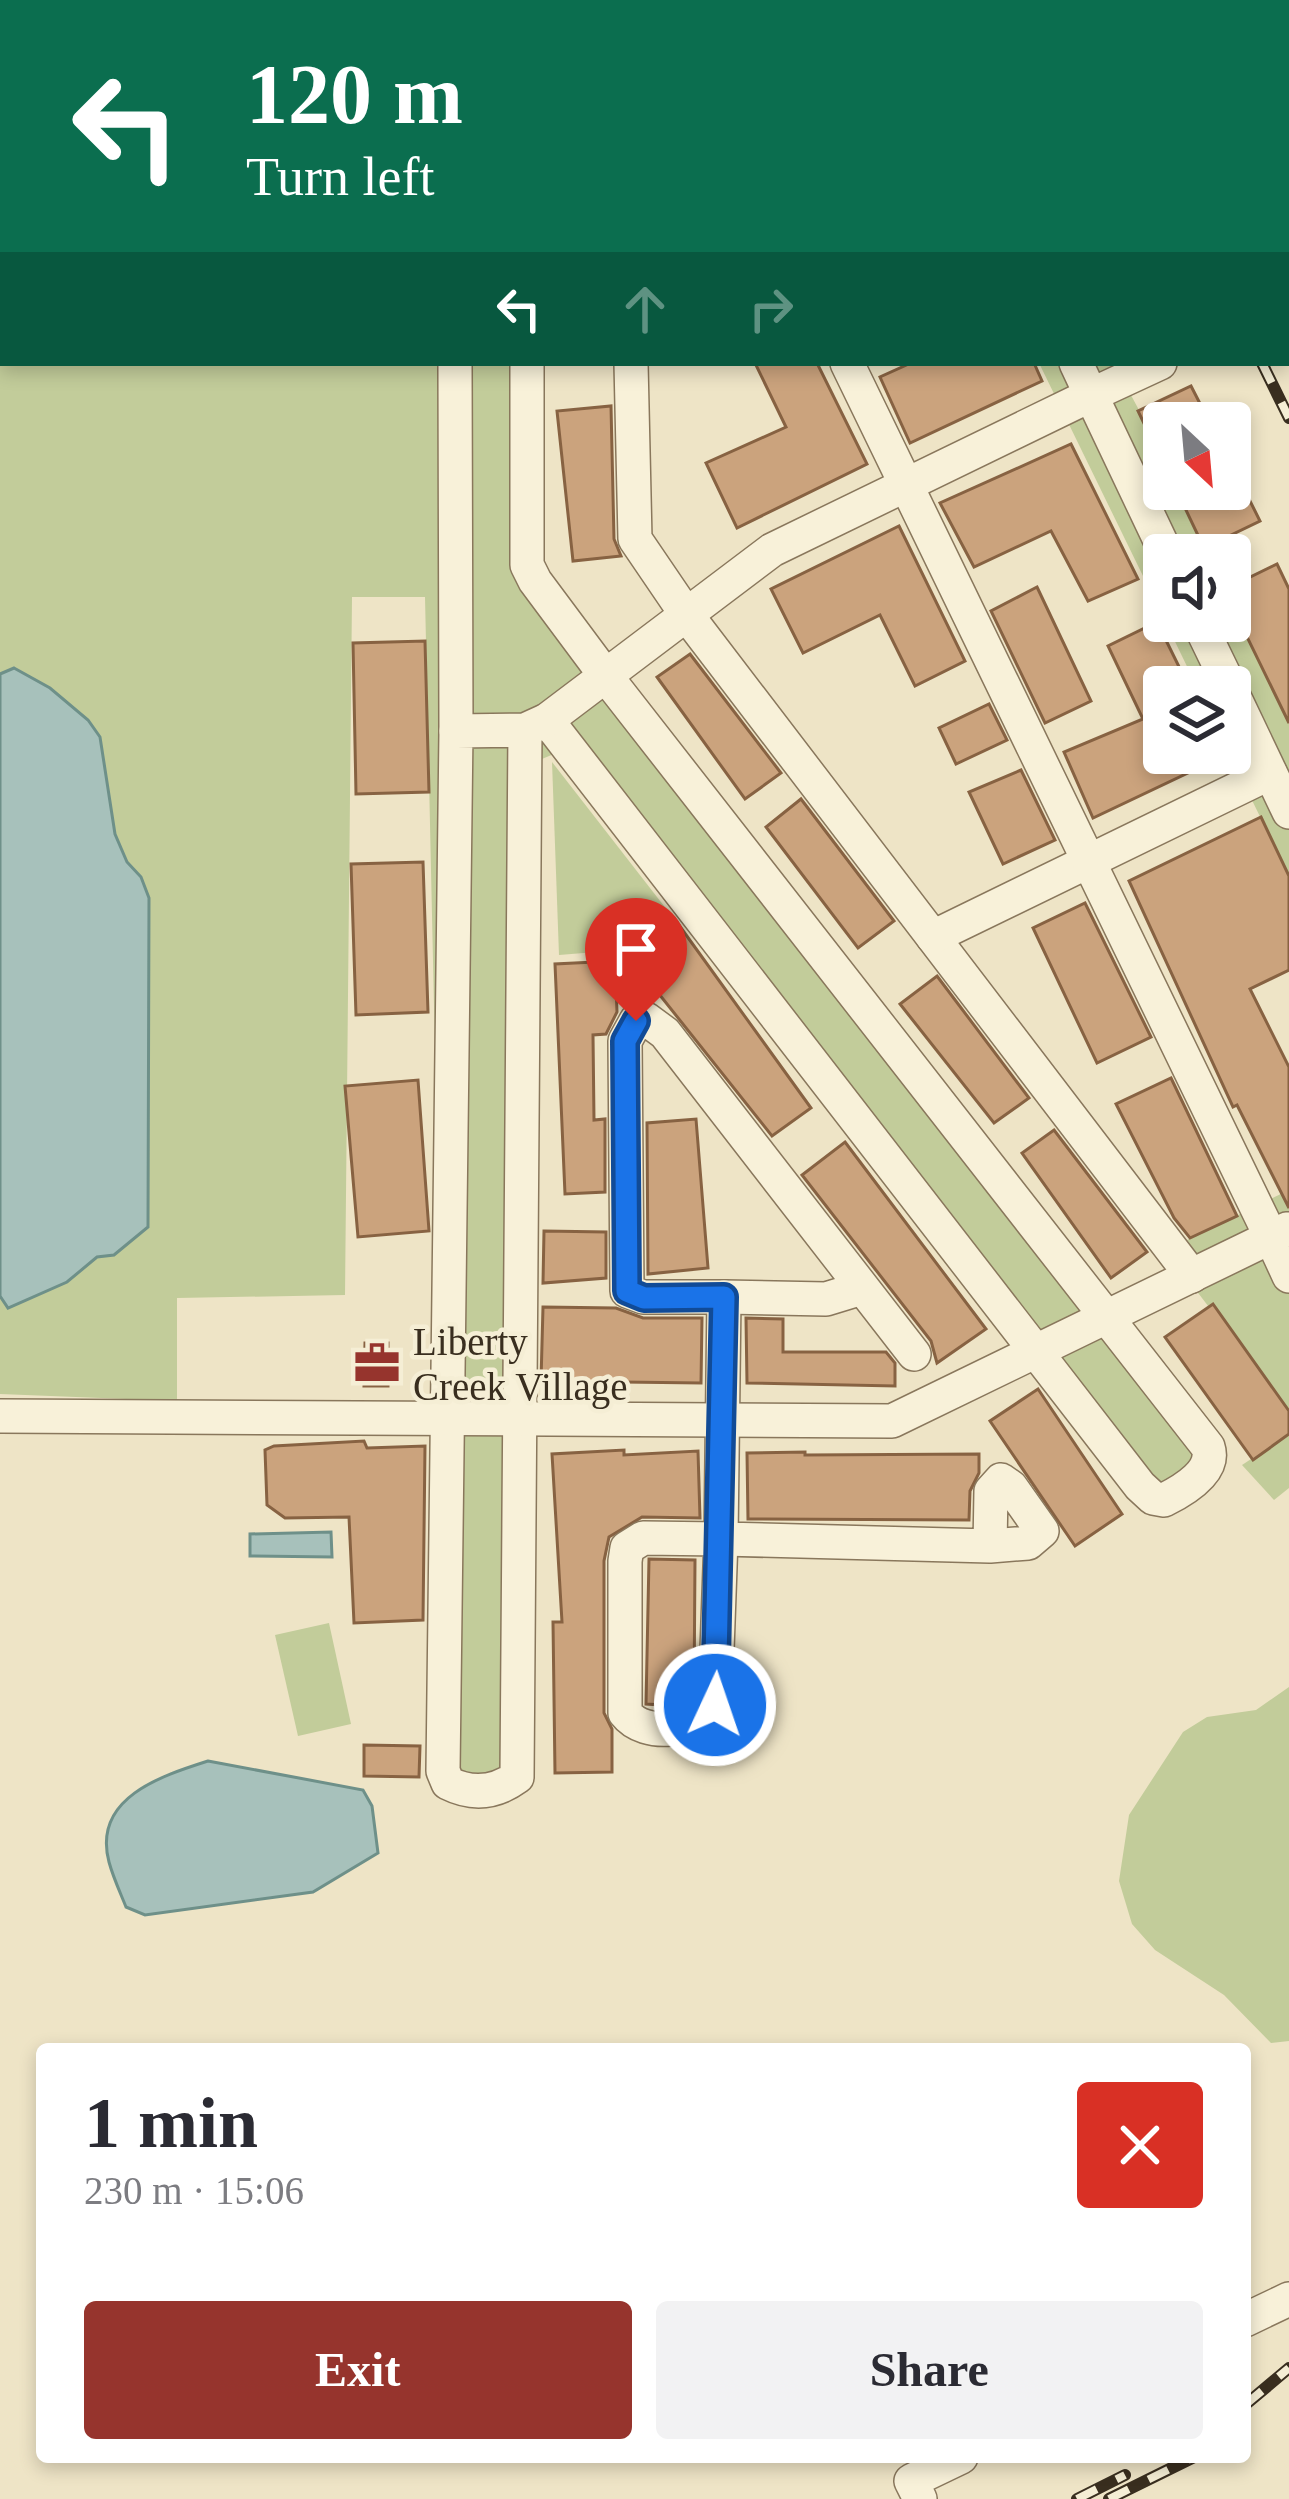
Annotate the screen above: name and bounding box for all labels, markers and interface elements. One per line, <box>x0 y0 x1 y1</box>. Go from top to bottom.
icon: left <box>48 48 204 204</box>
text: 120 m <box>246 48 463 141</box>
text: Turn left <box>246 147 435 207</box>
icon: left <box>486 276 552 342</box>
icon: ahead <box>612 276 678 342</box>
icon: right <box>738 276 804 342</box>
north arrow <box>1143 402 1251 510</box>
map controls <box>1143 402 1251 774</box>
button: sound <box>1143 534 1251 642</box>
button: layers <box>1143 666 1251 774</box>
pin <box>585 898 687 1021</box>
icon: arrive <box>603 916 669 982</box>
place label: Liberty Creek Village <box>413 1320 628 1409</box>
office icon: Liberty Creek Village <box>352 1338 402 1388</box>
position arrow <box>652 1642 778 1768</box>
button: close <box>1077 2082 1203 2208</box>
text: 1 min <box>84 2083 258 2163</box>
text: 230 m · 15:06 <box>84 2169 304 2212</box>
button: Exit <box>84 2301 632 2439</box>
button: Share <box>656 2301 1203 2439</box>

